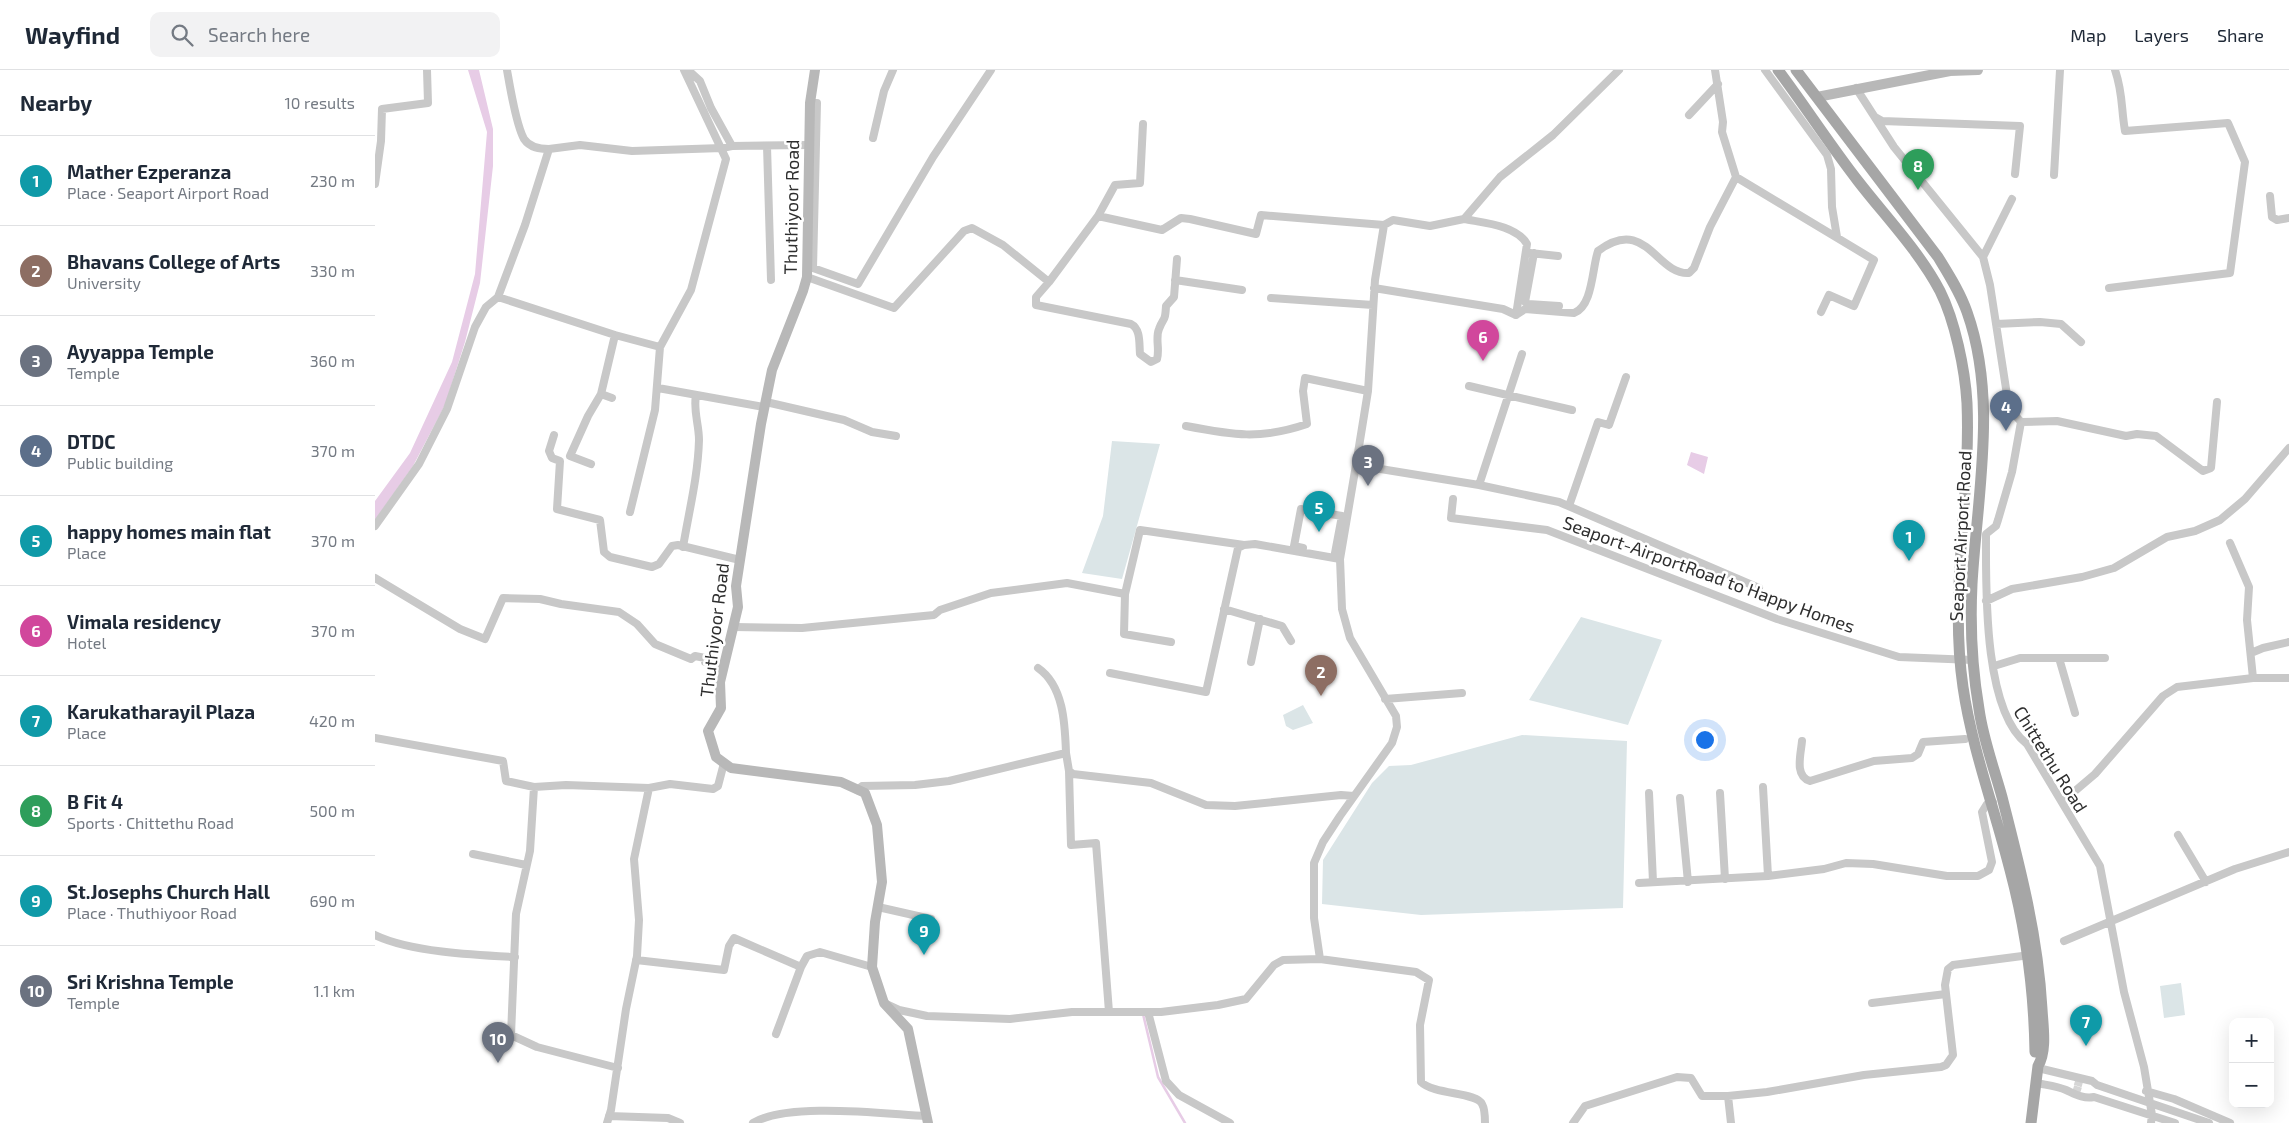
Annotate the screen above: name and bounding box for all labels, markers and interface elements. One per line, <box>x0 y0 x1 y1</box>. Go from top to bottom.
search box <box>150 12 500 57</box>
text: Wayfind <box>25 20 120 49</box>
icon: search <box>168 21 196 49</box>
text: Search here <box>208 23 310 46</box>
text: Map <box>2070 24 2106 46</box>
text: Layers <box>2134 24 2189 46</box>
text: Share <box>2217 24 2264 46</box>
text: Nearby <box>20 90 92 115</box>
text: 10 results <box>285 93 355 112</box>
street label: Thuthiyoor Road <box>779 139 803 275</box>
pin: 8 <box>1902 149 1934 190</box>
text: Mather Ezperanza <box>67 160 231 183</box>
text: 1 <box>33 171 39 190</box>
text: 230 m <box>310 171 355 190</box>
text: Place · Seaport Airport Road <box>67 183 269 202</box>
text: Bhavans College of Arts <box>67 250 280 273</box>
text: 2 <box>31 261 41 280</box>
text: 330 m <box>310 261 355 280</box>
text: University <box>67 273 141 292</box>
pin: 6 <box>1467 320 1499 361</box>
text: Ayyappa Temple <box>67 340 214 363</box>
text: 3 <box>31 351 41 370</box>
text: 360 m <box>310 351 355 370</box>
text: Temple <box>67 363 120 382</box>
pin: 4 <box>1990 390 2022 431</box>
text: DTDC <box>67 430 115 453</box>
text: 4 <box>31 441 41 460</box>
text: 370 m <box>311 441 355 460</box>
pin: 3 <box>1352 445 1384 486</box>
street label: Seaport Airport Road <box>1945 450 1975 622</box>
text: Public building <box>67 453 173 472</box>
pin: 5 <box>1303 491 1335 532</box>
street label: Seaport-AirportRoad to Happy Homes <box>1560 511 1858 637</box>
text: happy homes main flat <box>67 520 271 543</box>
pin: 1 <box>1893 520 1925 561</box>
text: 5 <box>32 531 40 550</box>
text: 370 m <box>311 531 355 550</box>
text: Place <box>67 543 106 562</box>
street label: Thuthiyoor Road <box>695 562 733 698</box>
text: Vimala residency <box>67 610 221 633</box>
text: 6 <box>31 621 41 640</box>
text: 370 m <box>311 621 355 640</box>
text: Hotel <box>67 633 106 652</box>
pin: 2 <box>1305 655 1337 696</box>
text: Karukatharayil Plaza <box>67 700 255 723</box>
street label: Chittethu Road <box>2009 702 2093 816</box>
text: 7 <box>32 711 40 730</box>
text: 420 m <box>309 711 355 730</box>
text: Place <box>67 723 106 742</box>
your location <box>1692 727 1718 753</box>
text: B Fit 4 <box>67 790 123 813</box>
text: 8 <box>31 801 41 820</box>
text: 500 m <box>310 801 355 820</box>
text: Sports · Chittethu Road <box>67 813 234 832</box>
text: St.Josephs Church Hall <box>67 880 270 903</box>
text: 9 <box>31 891 41 910</box>
text: 690 m <box>309 891 355 910</box>
text: Place · Thuthiyoor Road <box>67 903 237 922</box>
pin: 9 <box>908 914 940 955</box>
text: Sri Krishna Temple <box>67 970 234 993</box>
text: 10 <box>27 981 45 1000</box>
text: 1.1 km <box>314 981 355 1000</box>
text: Temple <box>67 993 120 1012</box>
pin: 7 <box>2070 1005 2102 1046</box>
map controls <box>2229 1018 2274 1108</box>
button: + <box>2229 1018 2274 1063</box>
pin: 10 <box>482 1022 514 1063</box>
button: − <box>2229 1063 2274 1108</box>

